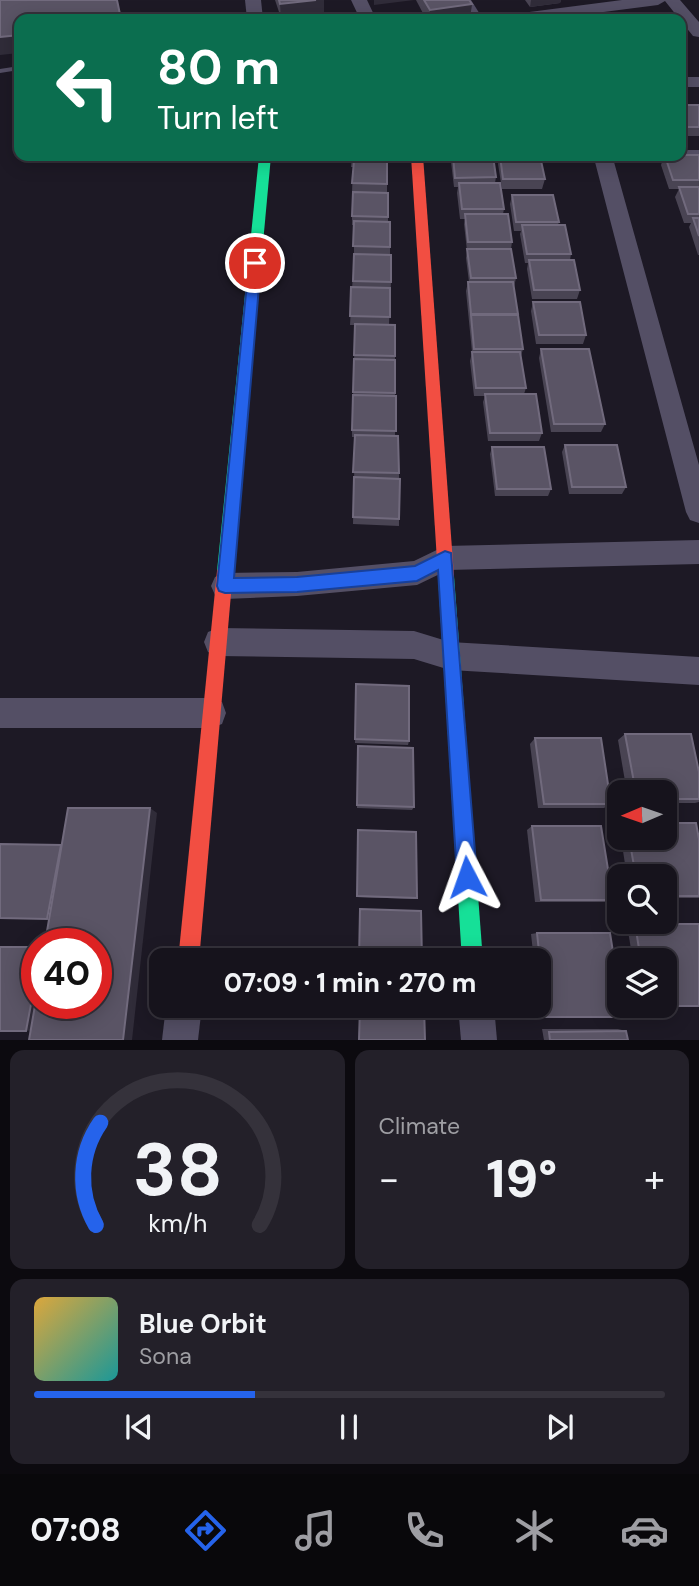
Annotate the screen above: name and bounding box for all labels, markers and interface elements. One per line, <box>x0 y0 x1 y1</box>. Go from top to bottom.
text: 80 m <box>157 35 280 99</box>
icon: left <box>42 42 133 133</box>
text: Turn left <box>157 97 279 139</box>
pin <box>225 233 285 293</box>
icon: arrive <box>236 244 274 282</box>
north arrow <box>607 780 677 850</box>
map controls <box>607 780 677 1018</box>
position arrow <box>430 840 504 914</box>
button: search <box>607 864 677 934</box>
speed limit sign: 40 <box>21 928 112 1019</box>
button: layers <box>607 948 677 1018</box>
text: 07:09 · 1 min · 270 m <box>224 966 476 1000</box>
text: Climate <box>379 1111 460 1141</box>
text: 38 <box>132 1124 222 1219</box>
text: 19° <box>486 1145 557 1213</box>
text: − <box>379 1154 399 1204</box>
text: + <box>644 1154 665 1204</box>
text: km/h <box>148 1207 207 1240</box>
text: Blue Orbit <box>139 1307 267 1341</box>
text: Sona <box>139 1341 192 1371</box>
icon: previous <box>120 1408 158 1446</box>
icon: pause <box>330 1408 368 1446</box>
icon: next <box>541 1408 579 1446</box>
icon: directions <box>181 1506 230 1555</box>
icon: music <box>291 1506 340 1555</box>
icon: phone <box>400 1506 449 1555</box>
icon: climate <box>510 1506 559 1555</box>
icon: car <box>620 1506 669 1555</box>
text: 07:08 <box>30 1509 121 1551</box>

